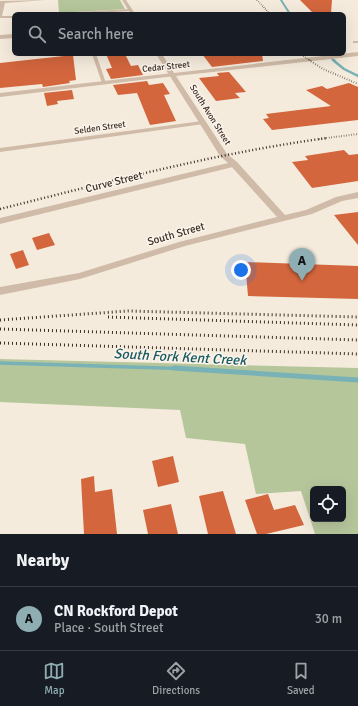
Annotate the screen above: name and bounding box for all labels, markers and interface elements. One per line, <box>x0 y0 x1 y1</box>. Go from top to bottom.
search box <box>12 12 346 56</box>
icon: search <box>26 23 48 45</box>
text: Search here <box>58 25 134 43</box>
street label: Cedar Street <box>142 59 190 75</box>
street label: South Avon Street <box>187 83 233 147</box>
street label: Selden Street <box>74 119 126 137</box>
street label: Curve Street <box>84 169 144 195</box>
street label: South Street <box>146 220 206 248</box>
pin: A <box>289 248 315 281</box>
your location <box>231 260 251 280</box>
water label: South Fork Kent Creek <box>113 345 249 369</box>
map controls <box>310 486 346 522</box>
button: locate <box>310 486 346 522</box>
text: Nearby <box>16 550 69 571</box>
text: CN Rockford Depot <box>54 602 178 620</box>
text: A <box>25 611 33 627</box>
text: 30 m <box>315 611 342 627</box>
text: Place · South Street <box>54 620 163 636</box>
tab: Map <box>43 660 65 697</box>
tab: Directions <box>152 660 200 697</box>
tab: Saved <box>287 660 315 697</box>

